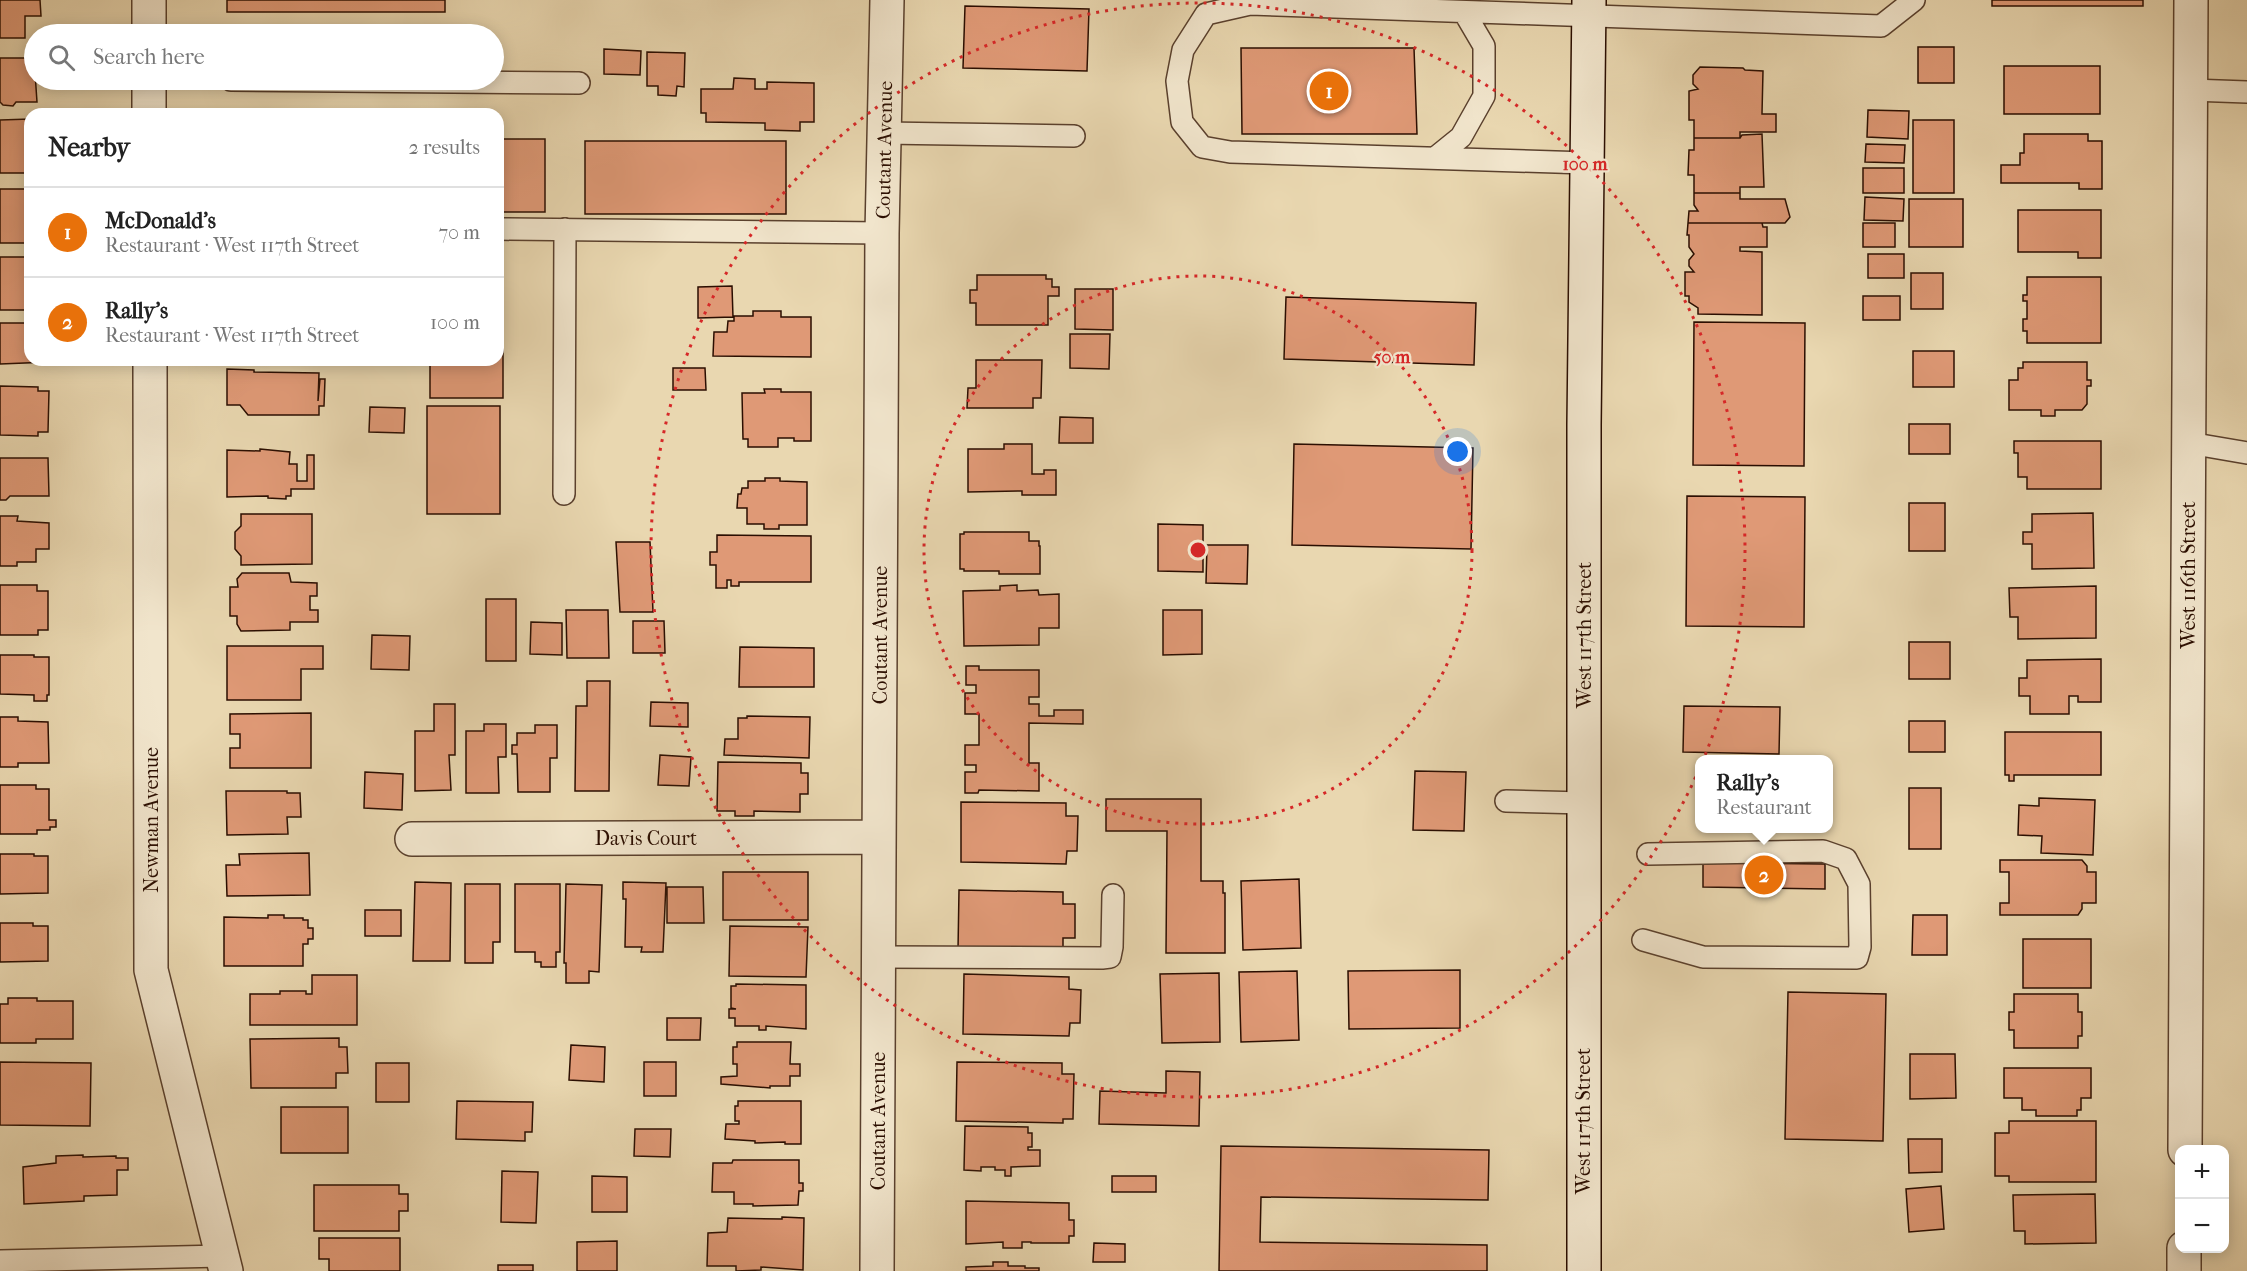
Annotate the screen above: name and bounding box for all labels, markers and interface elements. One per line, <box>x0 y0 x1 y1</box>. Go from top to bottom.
search box <box>24 24 504 90</box>
icon: search <box>45 41 78 74</box>
text: Search here <box>93 44 205 70</box>
pin: 1 <box>1310 68 1348 113</box>
street label: Coutant Avenue <box>872 80 897 219</box>
text: Nearby <box>48 132 130 163</box>
text: 2 results <box>409 136 480 159</box>
text: 100 m <box>1562 154 1609 175</box>
text: McDonald's <box>105 208 216 234</box>
text: 1 <box>64 221 71 244</box>
text: 70 m <box>438 221 480 244</box>
text: Restaurant · West 117th Street <box>105 234 360 257</box>
text: Rally's <box>105 298 168 324</box>
text: 2 <box>62 311 73 334</box>
text: 100 m <box>430 311 480 334</box>
text: Restaurant · West 117th Street <box>105 324 360 347</box>
text: 50 m <box>1374 347 1411 368</box>
your location <box>1443 437 1472 466</box>
street label: West 116th Street <box>2177 501 2200 650</box>
centre of rings <box>1188 540 1208 560</box>
street label: West 117th Street <box>1573 562 1596 709</box>
street label: Coutant Avenue <box>869 566 892 704</box>
street label: Newman Avenue <box>140 747 163 893</box>
popup <box>1695 755 1833 833</box>
text: Rally's <box>1716 770 1779 796</box>
text: Restaurant <box>1716 796 1812 819</box>
street label: Davis Court <box>595 827 697 850</box>
pin: 2 <box>1744 852 1784 898</box>
street label: West 117th Street <box>1572 1048 1595 1195</box>
street label: Coutant Avenue <box>867 1052 890 1190</box>
map controls <box>2175 1145 2229 1253</box>
button: + <box>2175 1145 2229 1199</box>
button: − <box>2175 1199 2229 1253</box>

